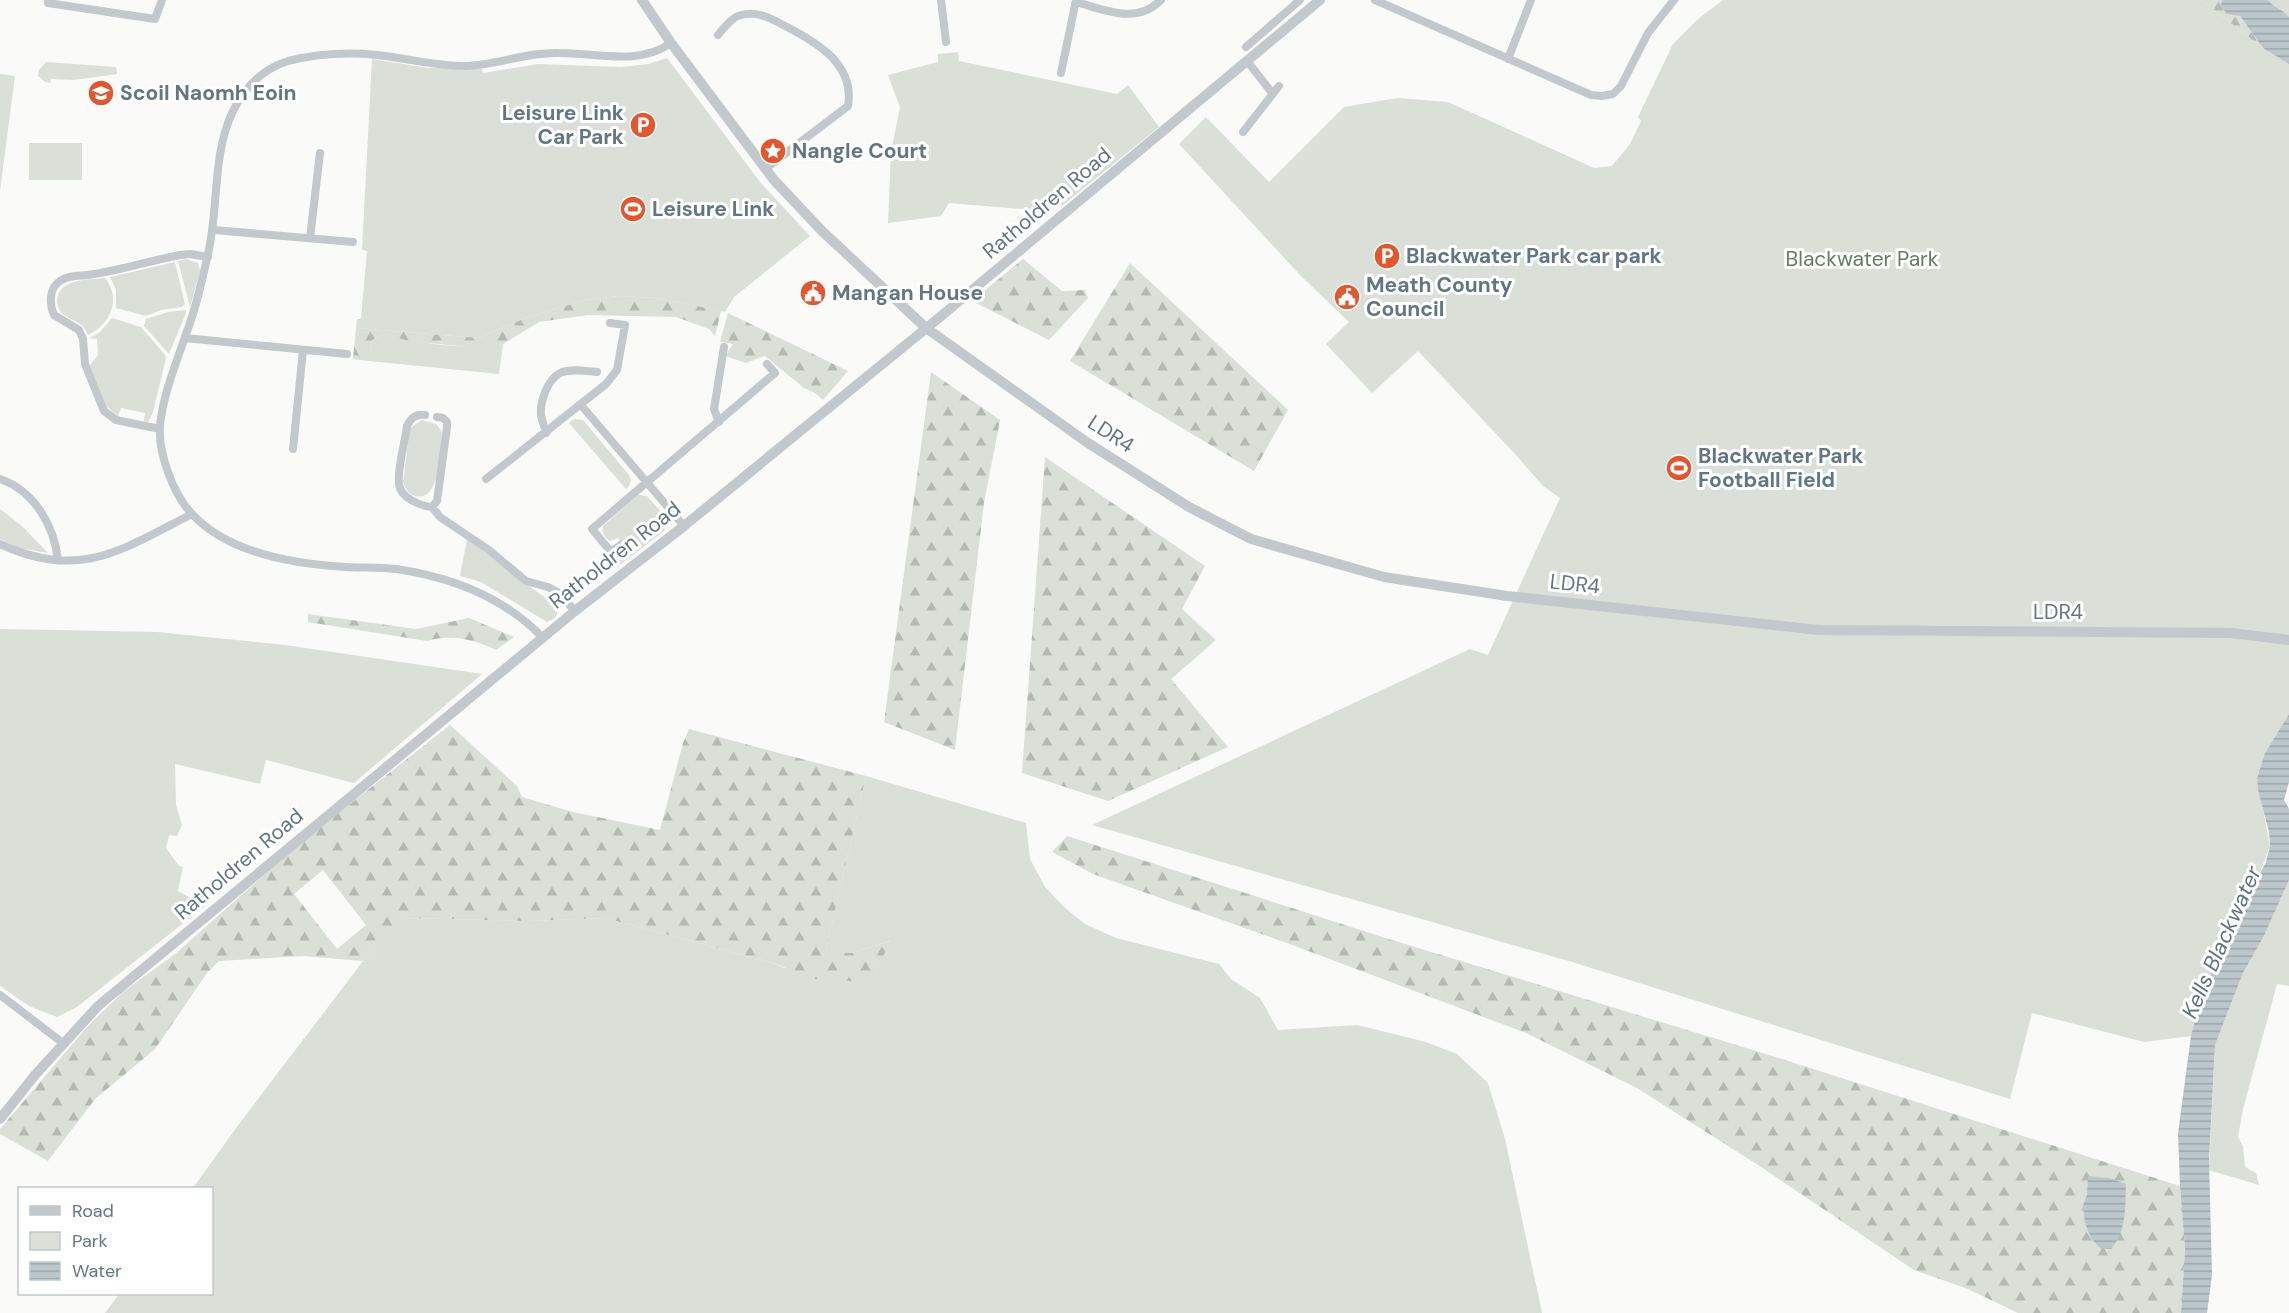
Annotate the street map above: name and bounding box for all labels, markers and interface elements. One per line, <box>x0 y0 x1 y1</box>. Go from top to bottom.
school or university icon: Scoil Naomh Eoin <box>86 78 116 108</box>
place label: Scoil Naomh Eoin <box>120 79 296 107</box>
place label: Leisure Link Car Park <box>502 99 624 151</box>
parking icon: Leisure Link Car Park <box>628 110 658 140</box>
place icon: Nangle Court <box>758 136 788 166</box>
place label: Nangle Court <box>792 137 927 165</box>
street label: Ratholdren Road <box>977 141 1117 265</box>
sports icon: Leisure Link <box>618 194 648 224</box>
place label: Leisure Link <box>652 195 774 223</box>
parking icon: Blackwater Park car park <box>1372 241 1402 271</box>
place label: Blackwater Park car park <box>1406 242 1662 270</box>
park label: Blackwater Park <box>1786 245 1939 273</box>
place label: Meath County Council <box>1366 271 1513 323</box>
public building icon: Mangan House <box>798 278 828 308</box>
place label: Mangan House <box>832 279 983 307</box>
public building icon: Meath County Council <box>1332 282 1362 312</box>
street label: LDR4 <box>1082 409 1140 460</box>
place label: Blackwater Park Football Field <box>1698 442 1863 494</box>
sports icon: Blackwater Park Football Field <box>1664 453 1694 483</box>
street label: Ratholdren Road <box>543 495 687 615</box>
street label: LDR4 <box>1549 567 1602 601</box>
street label: LDR4 <box>2033 598 2083 626</box>
street label: Ratholdren Road <box>169 802 309 926</box>
water label: Kells Blackwater <box>2175 861 2268 1023</box>
legend <box>18 1187 213 1295</box>
text: Road <box>72 1199 114 1223</box>
text: Park <box>72 1229 108 1253</box>
text: Water <box>72 1259 122 1283</box>

